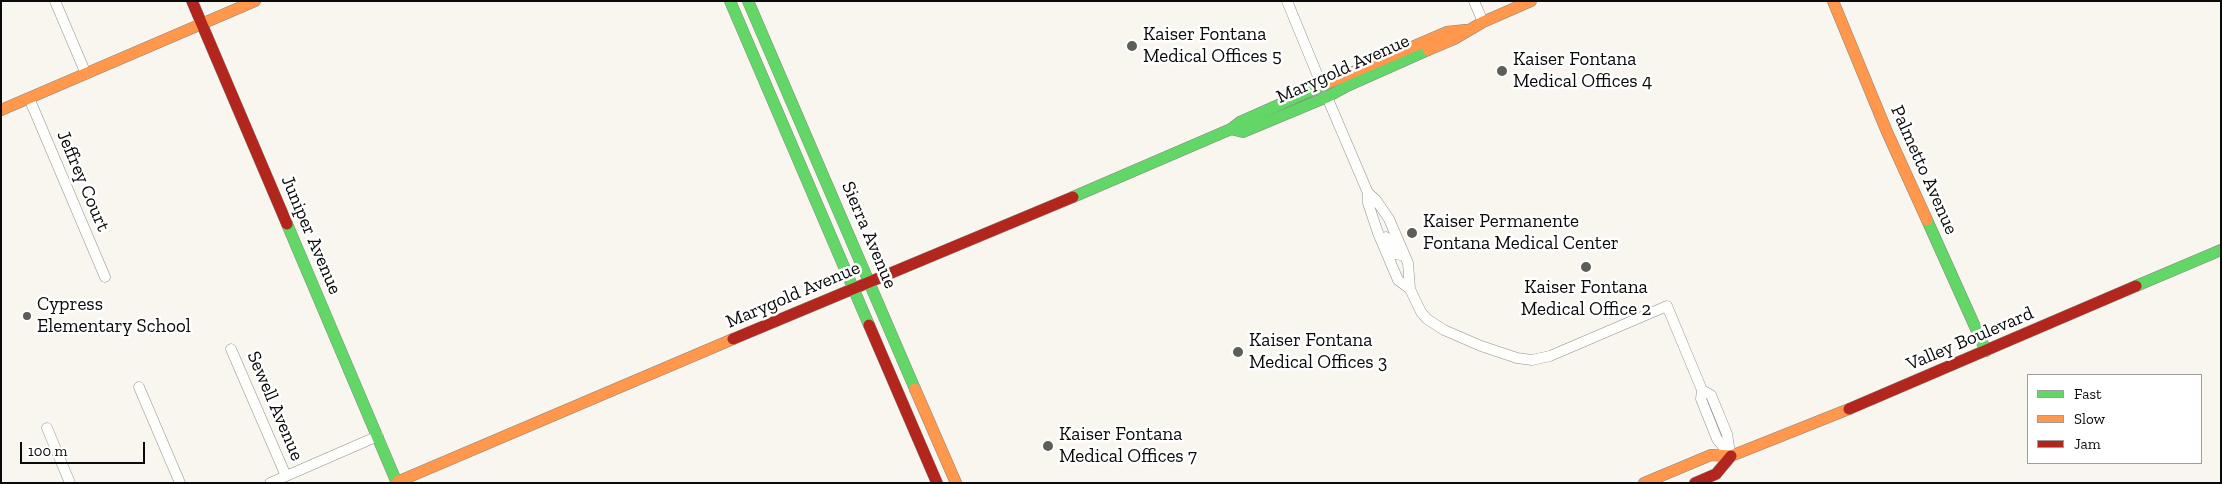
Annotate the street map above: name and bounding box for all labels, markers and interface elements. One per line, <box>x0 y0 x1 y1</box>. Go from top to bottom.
place label: Kaiser Fontana Medical Offices 5 <box>1143 24 1282 68</box>
street label: Marygold Avenue <box>1273 29 1413 109</box>
marker: Kaiser Fontana Medical Offices 5 <box>1125 39 1139 53</box>
place label: Kaiser Fontana Medical Offices 4 <box>1513 49 1652 93</box>
marker: Kaiser Fontana Medical Offices 4 <box>1495 64 1509 78</box>
street label: Palmetto Avenue <box>1885 102 1963 238</box>
street label: Jeffrey Court <box>52 127 114 235</box>
street label: Juniper Avenue <box>276 172 346 298</box>
street label: Sierra Avenue <box>836 178 902 292</box>
place label: Kaiser Permanente Fontana Medical Center <box>1423 211 1619 255</box>
marker: Kaiser Permanente Fontana Medical Center <box>1405 226 1419 240</box>
street label: Marygold Avenue <box>723 257 863 333</box>
marker: Kaiser Fontana Medical Office 2 <box>1579 260 1593 274</box>
place label: Kaiser Fontana Medical Office 2 <box>1521 277 1651 321</box>
place label: Cypress Elementary School <box>37 294 191 338</box>
street label: Valley Boulevard <box>1903 302 2037 376</box>
marker: Cypress Elementary School <box>21 310 33 322</box>
place label: Kaiser Fontana Medical Offices 3 <box>1249 330 1387 374</box>
marker: Kaiser Fontana Medical Offices 3 <box>1231 345 1245 359</box>
street label: Sewell Avenue <box>242 348 308 464</box>
legend <box>2027 374 2202 464</box>
text: Fast <box>2074 385 2102 403</box>
text: Slow <box>2074 410 2105 428</box>
place label: Kaiser Fontana Medical Offices 7 <box>1059 424 1197 468</box>
scale bar <box>22 432 148 464</box>
text: Jam <box>2074 435 2101 453</box>
marker: Kaiser Fontana Medical Offices 7 <box>1041 439 1055 453</box>
text: 100 m <box>28 442 67 460</box>

